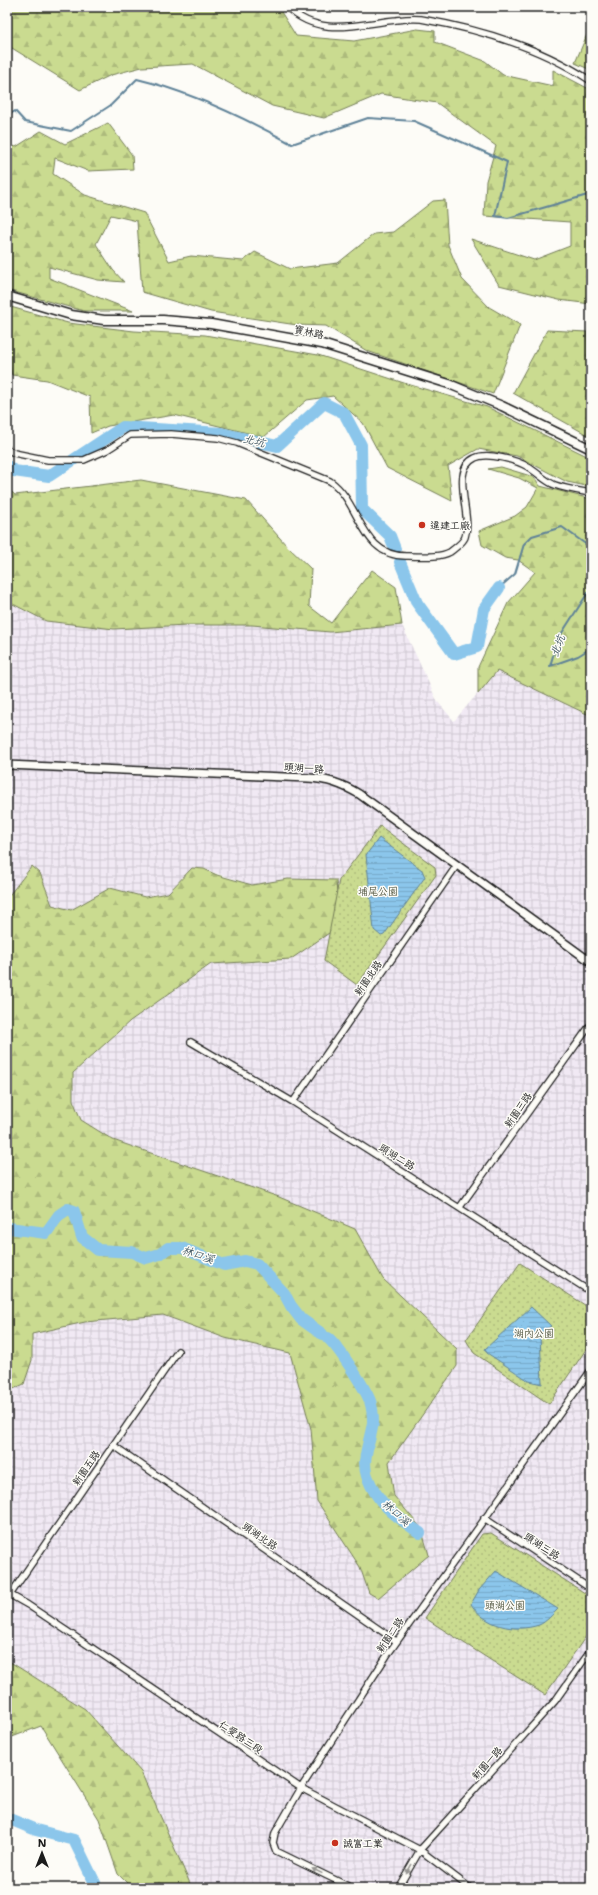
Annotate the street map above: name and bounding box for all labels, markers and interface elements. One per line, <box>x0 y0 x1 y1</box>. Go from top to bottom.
street label: 寶林路 <box>293 323 325 341</box>
water label: 北坑 <box>242 431 267 451</box>
place label: 違建工廠 <box>430 519 470 532</box>
marker: 違建工廠 <box>417 520 427 530</box>
water label: 北坑 <box>547 632 569 659</box>
street label: 頭湖一路 <box>284 760 324 776</box>
park label: 埔尾公園 <box>358 885 398 898</box>
street label: 新園北路 <box>351 958 385 998</box>
street label: 新園三路 <box>501 1090 535 1130</box>
street label: 頭湖二路 <box>377 1141 417 1173</box>
water label: 林口溪 <box>180 1243 217 1268</box>
park label: 湖內公園 <box>514 1327 554 1340</box>
street label: 新園五路 <box>69 1448 103 1488</box>
water label: 林口溪 <box>379 1497 414 1530</box>
street label: 頭湖北路 <box>240 1519 280 1553</box>
street label: 頭湖三路 <box>522 1530 562 1562</box>
park label: 頭湖公園 <box>485 1599 525 1612</box>
street label: 新園二路 <box>373 1615 407 1655</box>
street label: 仁愛路三段 <box>217 1718 265 1756</box>
street label: 新園一路 <box>469 1744 505 1782</box>
north arrow <box>22 1833 62 1873</box>
text: N <box>38 1836 47 1851</box>
place label: 誠富工業 <box>343 1837 383 1850</box>
marker: 誠富工業 <box>330 1838 340 1848</box>
one-way arrow <box>405 1863 412 1875</box>
one-way arrow <box>311 1868 323 1874</box>

